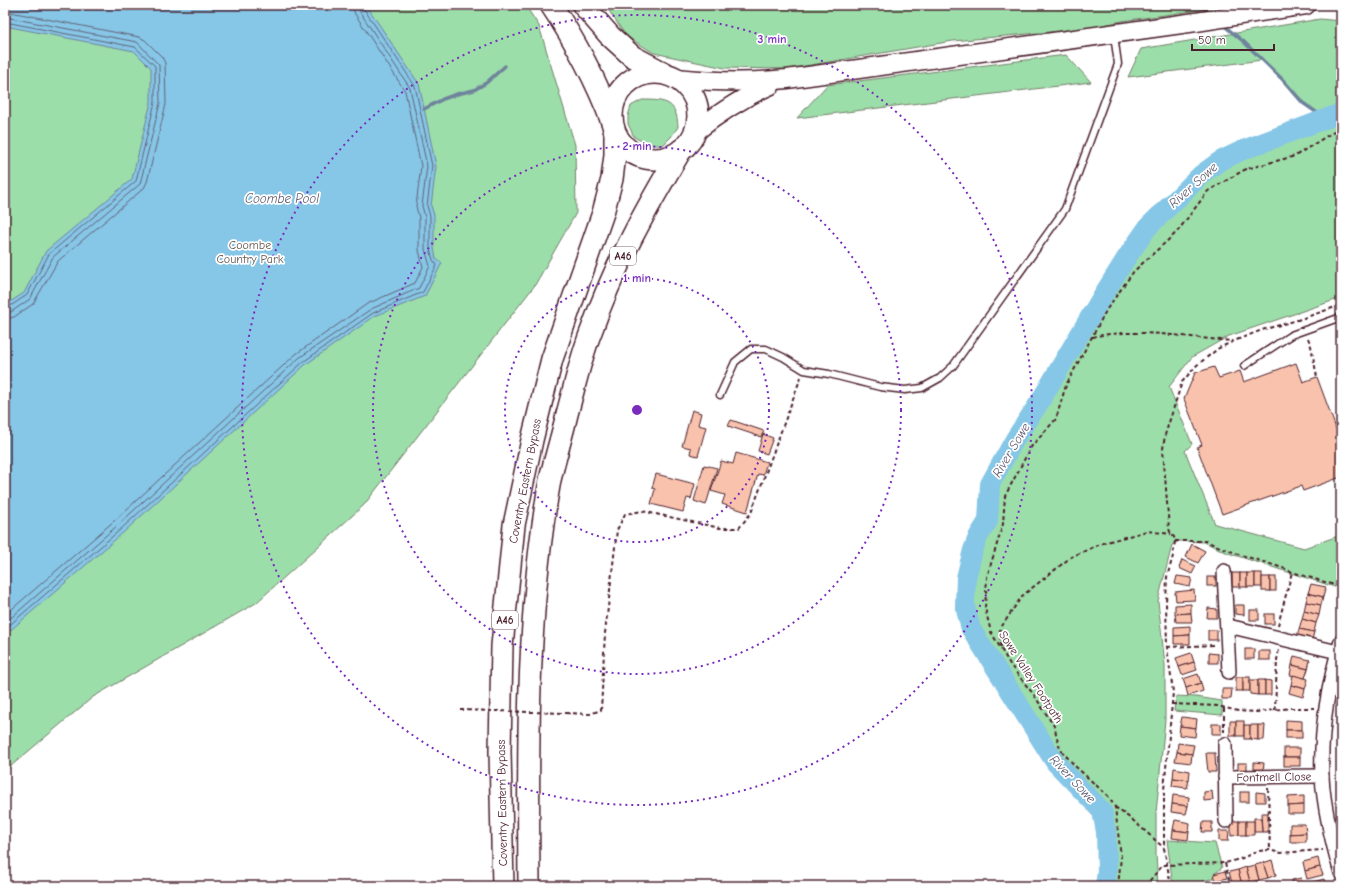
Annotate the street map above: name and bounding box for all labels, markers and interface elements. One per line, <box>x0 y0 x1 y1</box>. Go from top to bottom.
scale bar <box>1192 26 1274 52</box>
text: 3 min <box>757 32 787 46</box>
text: 50 m <box>1198 33 1226 47</box>
text: 2 min <box>622 139 652 153</box>
water label: River Sowe <box>1166 159 1221 211</box>
water label: Coombe Pool <box>245 191 319 206</box>
park label: Coombe Country Park <box>216 238 284 266</box>
road number: A46 <box>610 247 636 265</box>
text: 1 min <box>623 271 651 285</box>
centre of rings <box>630 403 644 417</box>
street label: Coventry Eastern Bypass <box>506 417 544 545</box>
water label: River Sowe <box>989 420 1033 480</box>
road number: A46 <box>492 611 518 629</box>
street label: Sowe Valley Footpath <box>996 628 1066 726</box>
street label: Coventry Eastern Bypass <box>494 739 510 867</box>
water label: River Sowe <box>1047 752 1099 807</box>
street label: Fontmell Close <box>1236 769 1312 785</box>

